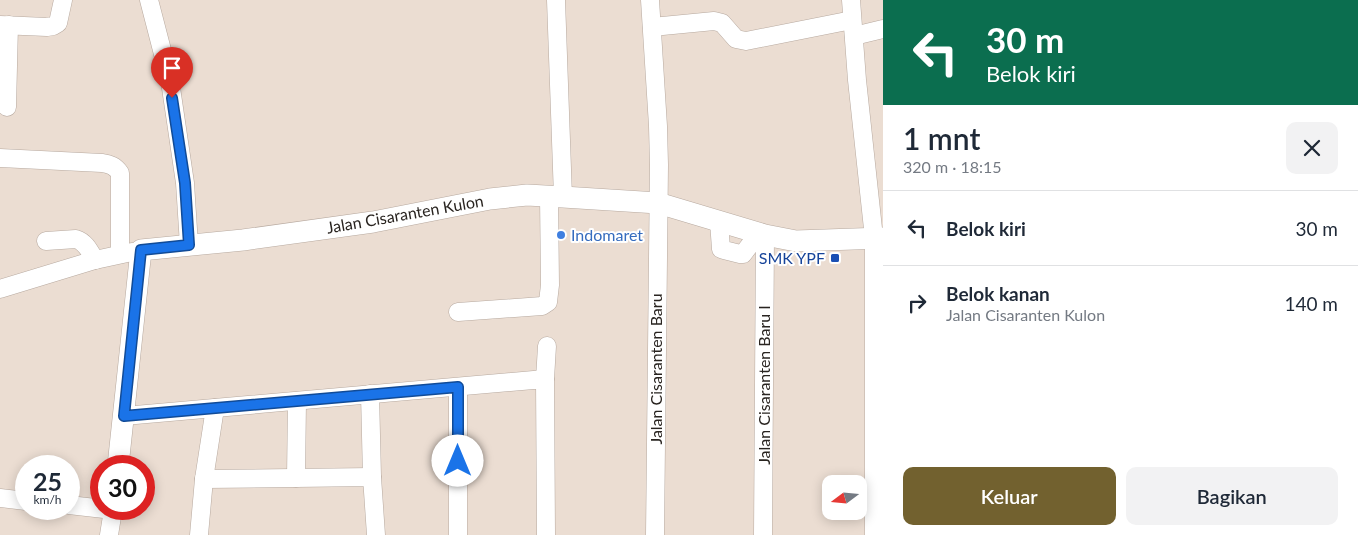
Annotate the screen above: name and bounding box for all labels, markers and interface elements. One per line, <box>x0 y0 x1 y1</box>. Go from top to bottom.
text: 30 m <box>986 18 1064 60</box>
icon: left <box>903 20 968 85</box>
pin <box>151 47 193 98</box>
icon: arrive <box>158 54 186 82</box>
text: Belok kiri <box>986 60 1076 87</box>
text: 1 mnt <box>903 120 980 156</box>
button: close <box>1286 122 1338 174</box>
text: 320 m · 18:15 <box>903 157 1002 176</box>
street label: Jalan Cisaranten Kulon <box>325 190 485 237</box>
icon: left <box>903 214 931 242</box>
text: Belok kiri <box>946 217 1026 240</box>
text: 30 m <box>1295 217 1338 240</box>
place label: Indomaret <box>571 225 643 244</box>
marker: Indomaret <box>555 229 567 241</box>
place label: SMK YPF <box>759 248 825 267</box>
marker: SMK YPF <box>829 252 841 264</box>
text: Belok kanan <box>946 282 1050 305</box>
icon: right <box>903 289 931 317</box>
text: 140 m <box>1284 292 1338 315</box>
street label: Jalan Cisaranten Baru <box>646 293 665 445</box>
street label: Jalan Cisaranten Baru I <box>754 305 773 465</box>
text: Jalan Cisaranten Kulon <box>946 305 1105 324</box>
position arrow <box>431 434 483 486</box>
speed limit sign: 30 <box>90 455 155 520</box>
text: 25 <box>33 466 62 496</box>
button: Keluar <box>903 467 1116 525</box>
button: Bagikan <box>1126 467 1338 525</box>
north arrow <box>822 475 868 520</box>
map controls <box>822 475 867 520</box>
text: km/h <box>33 492 62 507</box>

